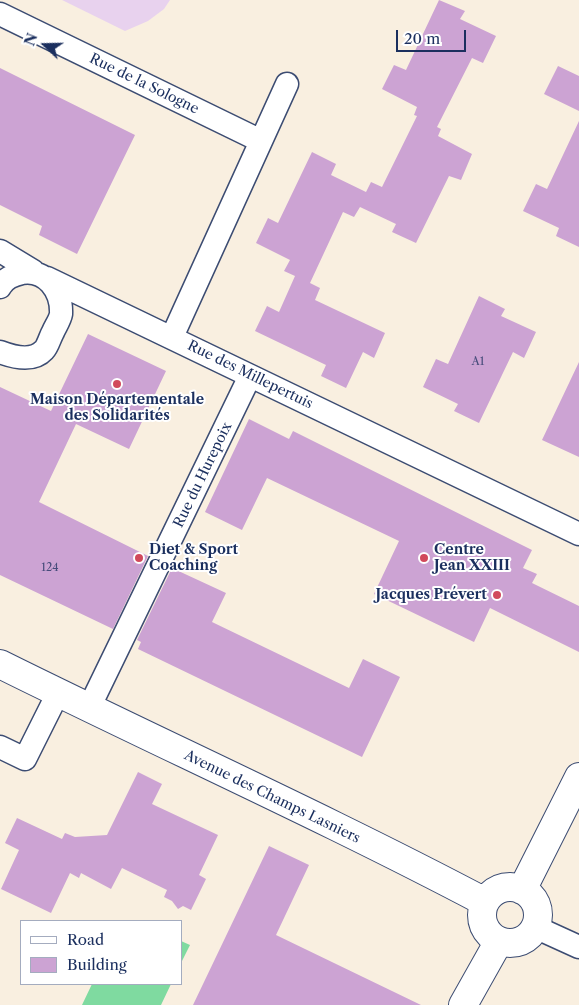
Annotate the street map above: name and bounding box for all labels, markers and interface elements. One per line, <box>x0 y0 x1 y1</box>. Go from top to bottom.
north arrow <box>20 20 70 70</box>
scale bar <box>399 20 469 52</box>
text: 20 m <box>404 29 440 48</box>
text: N <box>20 31 42 49</box>
street label: Rue de la Sologne <box>87 50 201 118</box>
street label: Rue des Millepertuis <box>185 337 315 413</box>
house number: A1 <box>472 355 484 369</box>
marker: Maison Départementale des Solidarités <box>111 378 123 390</box>
place label: Maison Départementale des Solidarités <box>30 392 204 424</box>
street label: Rue du Hurepoix <box>170 420 236 530</box>
place label: Diet & Sport Coaching <box>149 542 238 574</box>
place label: Centre Jean XXIII <box>434 542 510 574</box>
marker: Diet & Sport Coaching <box>133 552 145 564</box>
marker: Centre Jean XXIII <box>418 552 430 564</box>
house number: 124 <box>41 561 59 575</box>
place label: Jacques Prévert <box>376 587 487 603</box>
marker: Jacques Prévert <box>491 589 503 601</box>
street label: Avenue des Champs Lasniers <box>181 747 363 847</box>
legend <box>20 920 182 985</box>
text: Road <box>67 930 104 949</box>
text: Building <box>67 955 127 974</box>

